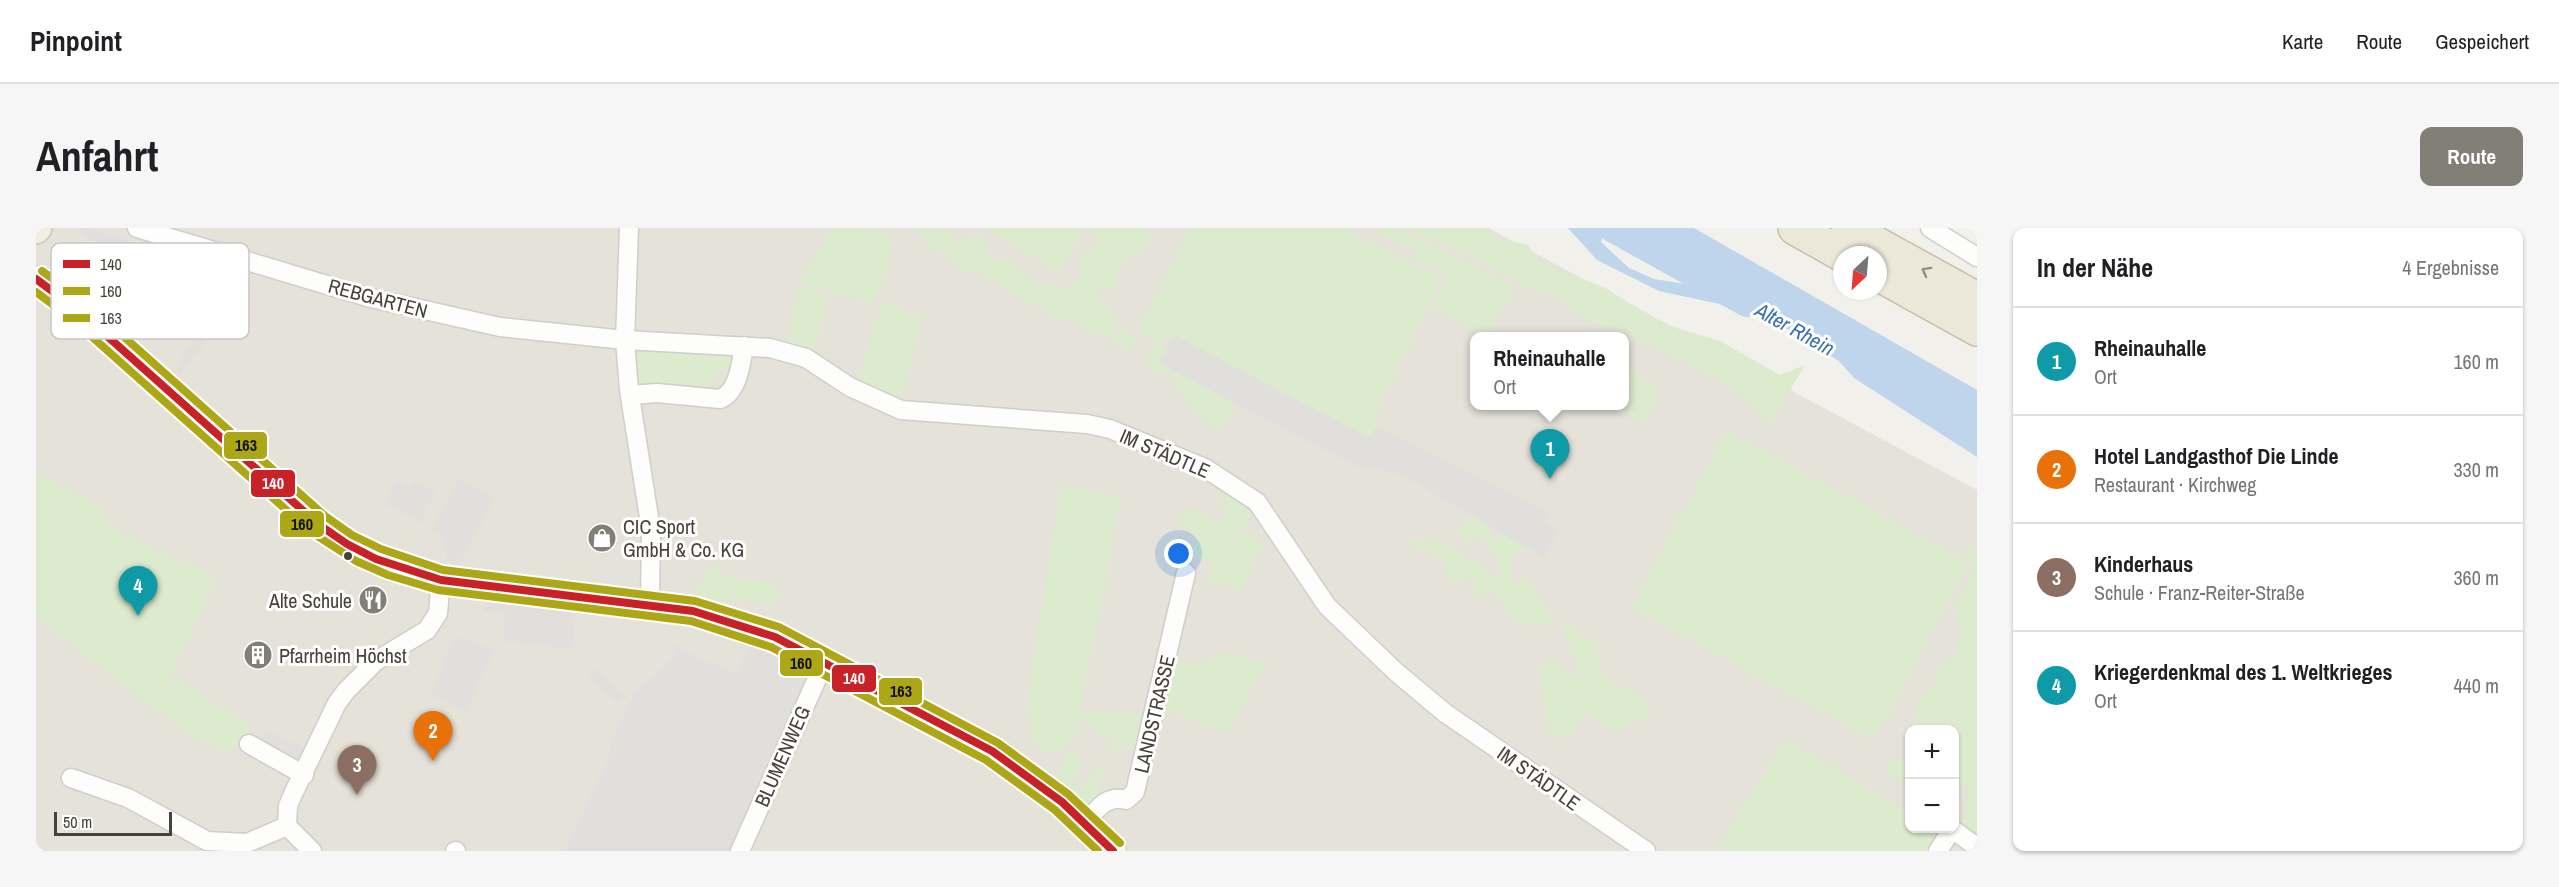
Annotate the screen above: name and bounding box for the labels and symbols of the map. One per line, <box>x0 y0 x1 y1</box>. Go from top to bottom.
legend <box>51 243 249 339</box>
north arrow <box>1833 246 1887 300</box>
text: 140 <box>100 253 122 275</box>
one-way arrow <box>1922 267 1932 278</box>
street label: REBGARTEN <box>325 272 431 324</box>
text: 160 <box>100 280 122 302</box>
water label: Alter Rhein <box>1749 295 1840 363</box>
text: 163 <box>100 307 122 329</box>
street label: IM STÄDTLE <box>1116 422 1214 484</box>
pin: 1 <box>1530 430 1570 479</box>
line badge: 163 <box>223 431 268 460</box>
text: 163 <box>235 434 257 456</box>
line badge: 140 <box>250 469 296 498</box>
text: 140 <box>262 472 284 494</box>
line badge: 160 <box>279 510 325 538</box>
text: 160 <box>291 513 313 535</box>
place label: CIC Sport GmbH & Co. KG <box>623 513 744 563</box>
shop icon: CIC Sport GmbH & Co. KG <box>586 522 618 554</box>
your location <box>1164 539 1193 568</box>
unlabelled marker <box>342 550 354 562</box>
pin: 4 <box>118 566 158 616</box>
restaurant icon: Alte Schule <box>357 584 389 616</box>
place label: Alte Schule <box>268 587 352 614</box>
building icon: Pfarrheim Höchst <box>242 639 274 671</box>
place label: Pfarrheim Höchst <box>279 642 407 669</box>
line badge: 160 <box>779 649 824 677</box>
text: 160 <box>790 652 812 674</box>
street label: LANDSTRASSE <box>1127 652 1181 776</box>
line badge: 140 <box>831 664 877 693</box>
text: 140 <box>843 667 865 689</box>
line badge: 163 <box>878 677 923 706</box>
text: 163 <box>890 680 912 702</box>
street label: BLUMENWEG <box>748 701 816 811</box>
pin: 2 <box>414 712 452 761</box>
street label: IM STÄDTLE <box>1492 740 1586 816</box>
pin: 3 <box>338 746 376 795</box>
scale bar <box>54 809 172 836</box>

